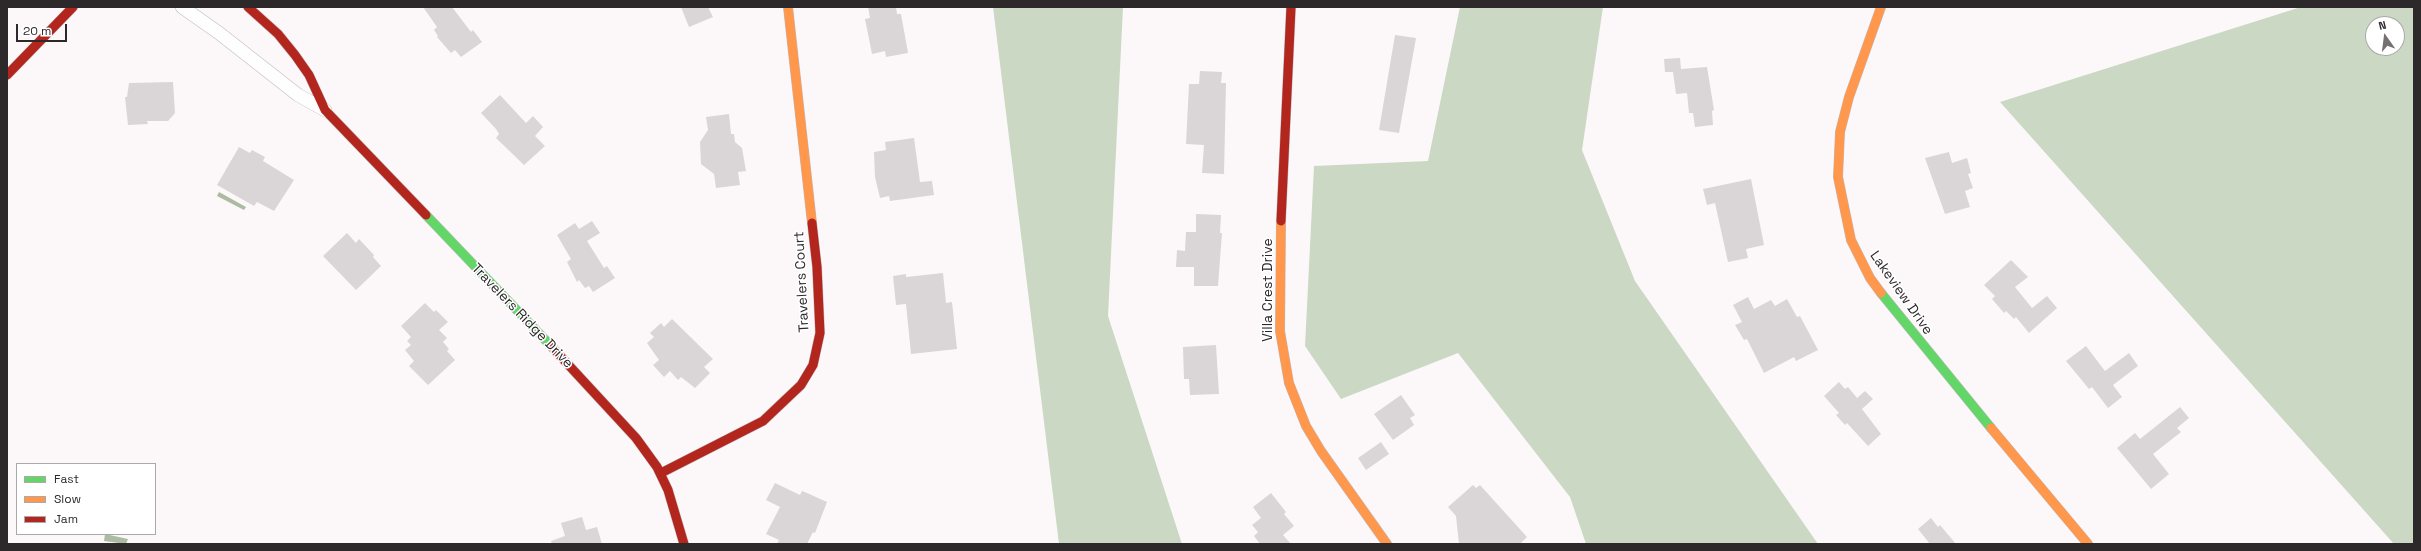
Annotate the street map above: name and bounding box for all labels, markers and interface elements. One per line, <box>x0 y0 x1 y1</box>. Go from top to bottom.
scale bar <box>18 16 69 42</box>
north arrow <box>2365 16 2405 56</box>
text: N <box>2377 18 2388 33</box>
text: 20 m <box>23 23 51 39</box>
street label: Travelers Court <box>791 231 813 333</box>
street label: Villa Crest Drive <box>1260 238 1276 342</box>
street label: Lakeview Drive <box>1866 248 1936 338</box>
street label: Travelers Ridge Drive <box>468 260 576 372</box>
legend <box>16 463 156 535</box>
text: Fast <box>54 471 79 487</box>
text: Slow <box>54 491 81 507</box>
text: Jam <box>54 511 78 527</box>

